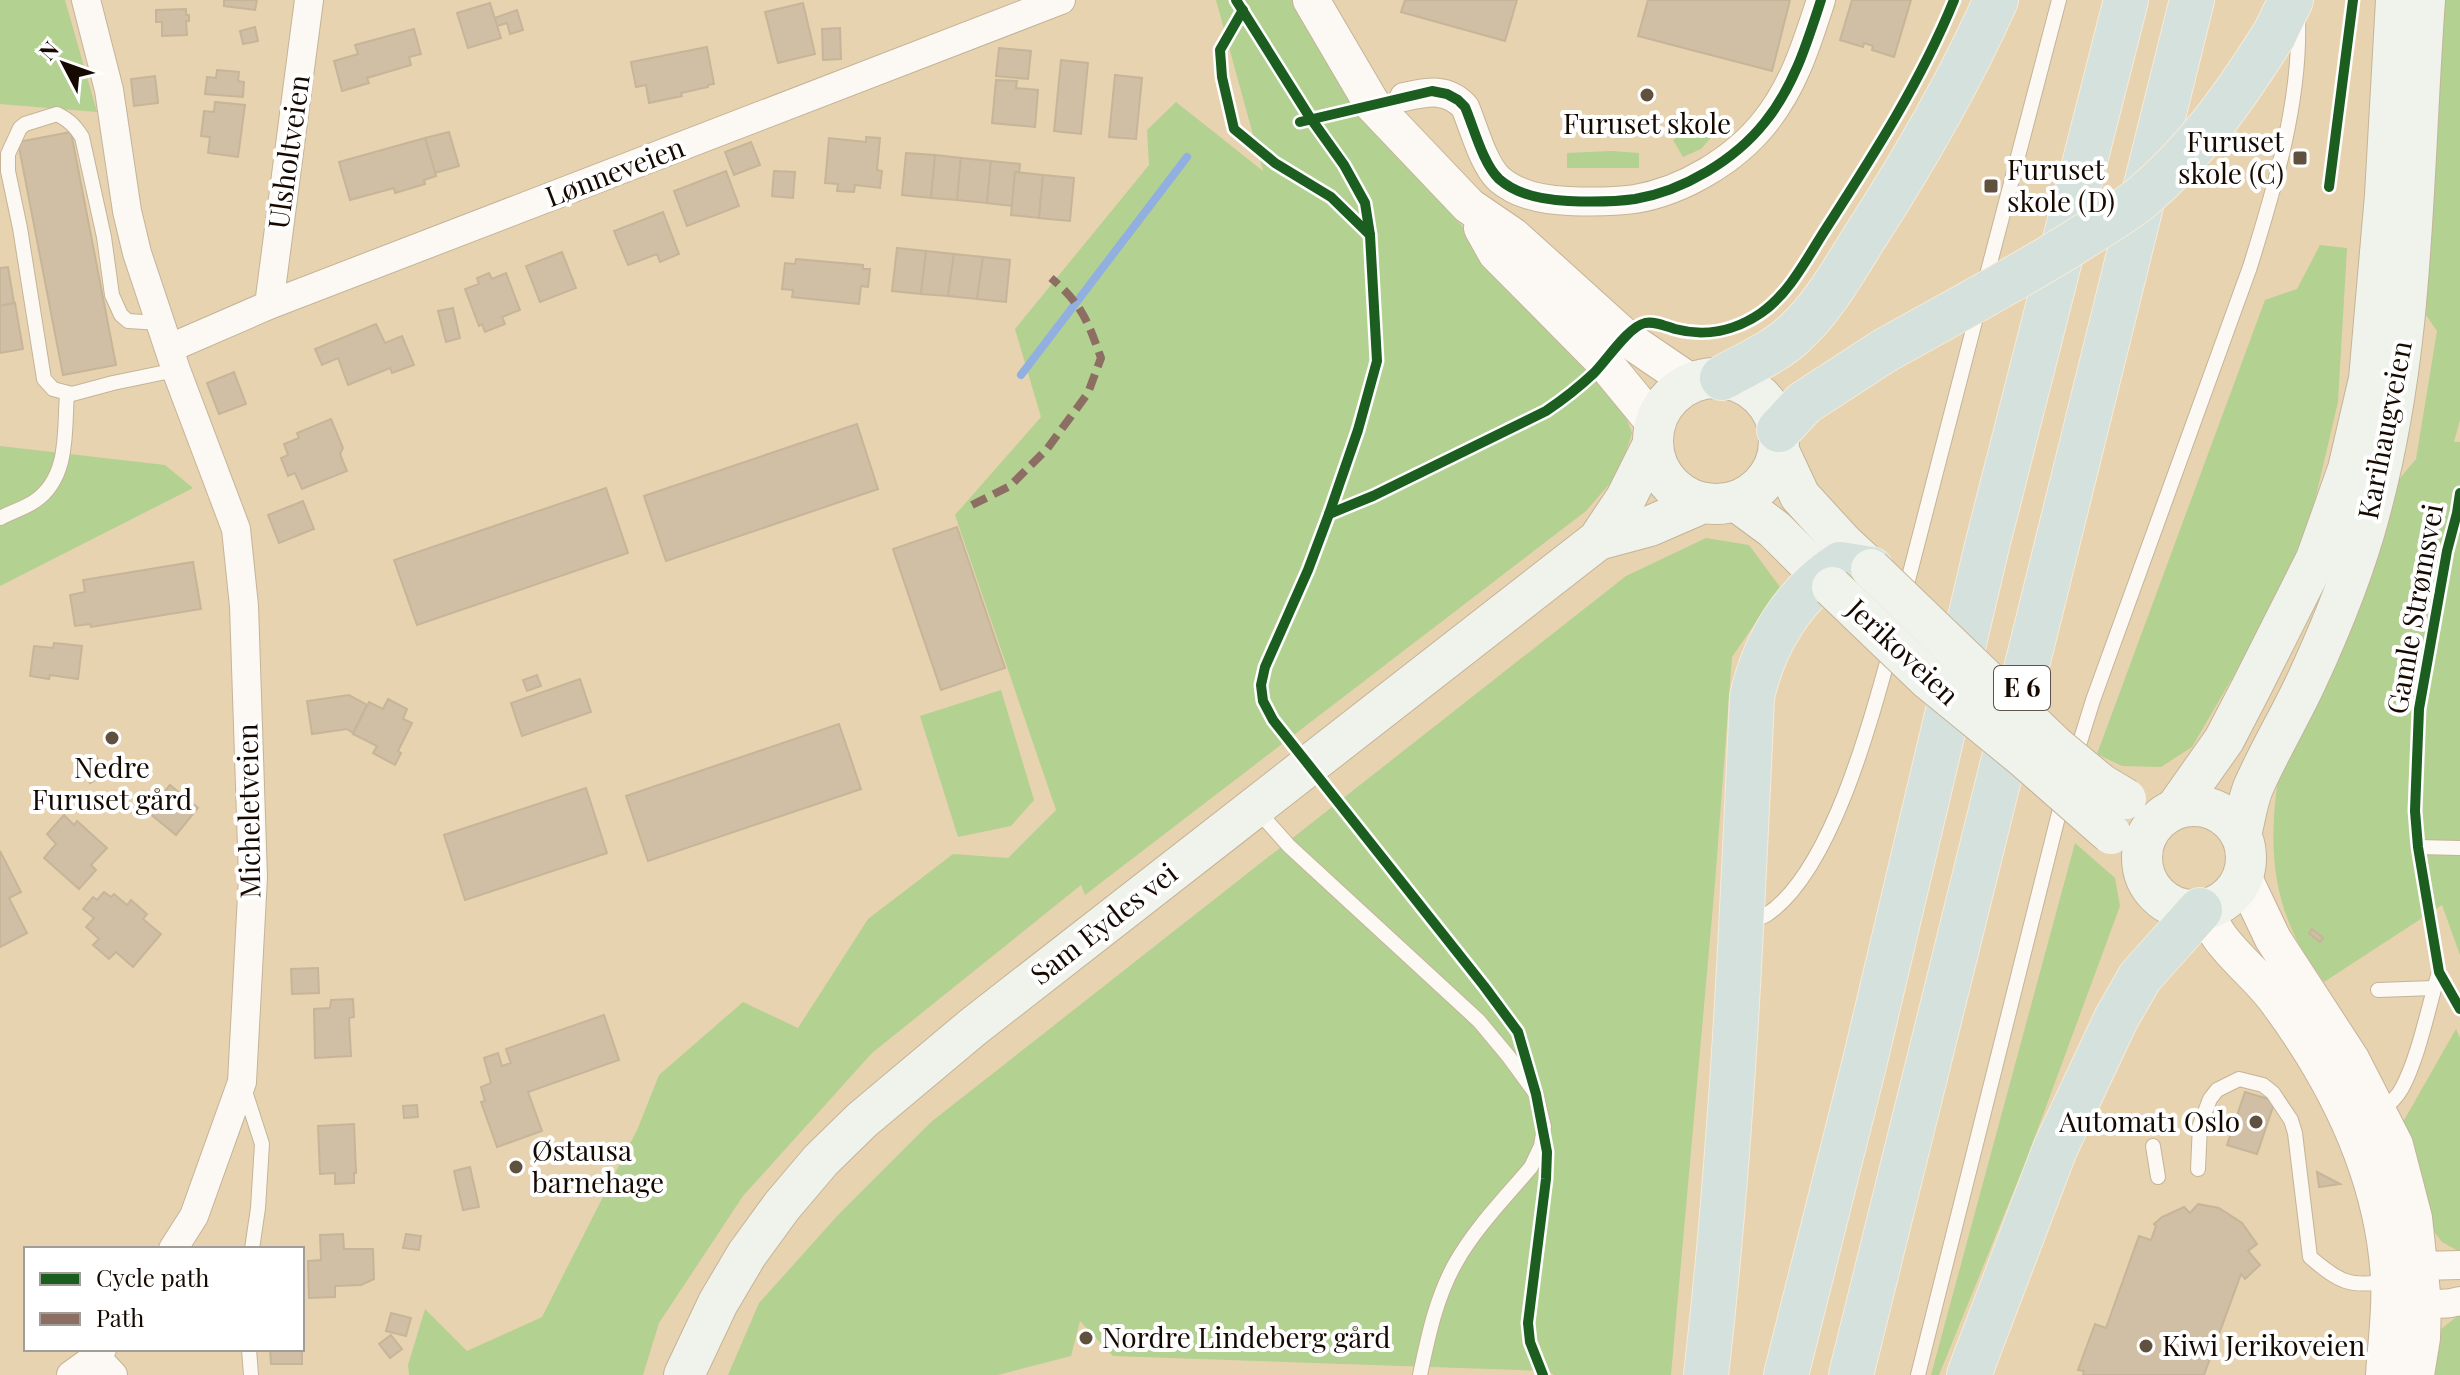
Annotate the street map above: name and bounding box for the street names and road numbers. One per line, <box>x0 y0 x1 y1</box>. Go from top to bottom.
street label: Ulsholtveien <box>258 72 317 231</box>
street label: Lønneveien <box>540 127 690 214</box>
street label: Karihaugveien <box>2348 337 2419 522</box>
street label: Gamle Strømsvei <box>2377 501 2450 717</box>
street label: Jerikoveien <box>1840 589 1968 712</box>
road number: E 6 <box>1994 666 2050 710</box>
street label: Micheletveien <box>227 723 268 899</box>
street label: Sam Eydes vei <box>1022 854 1184 992</box>

